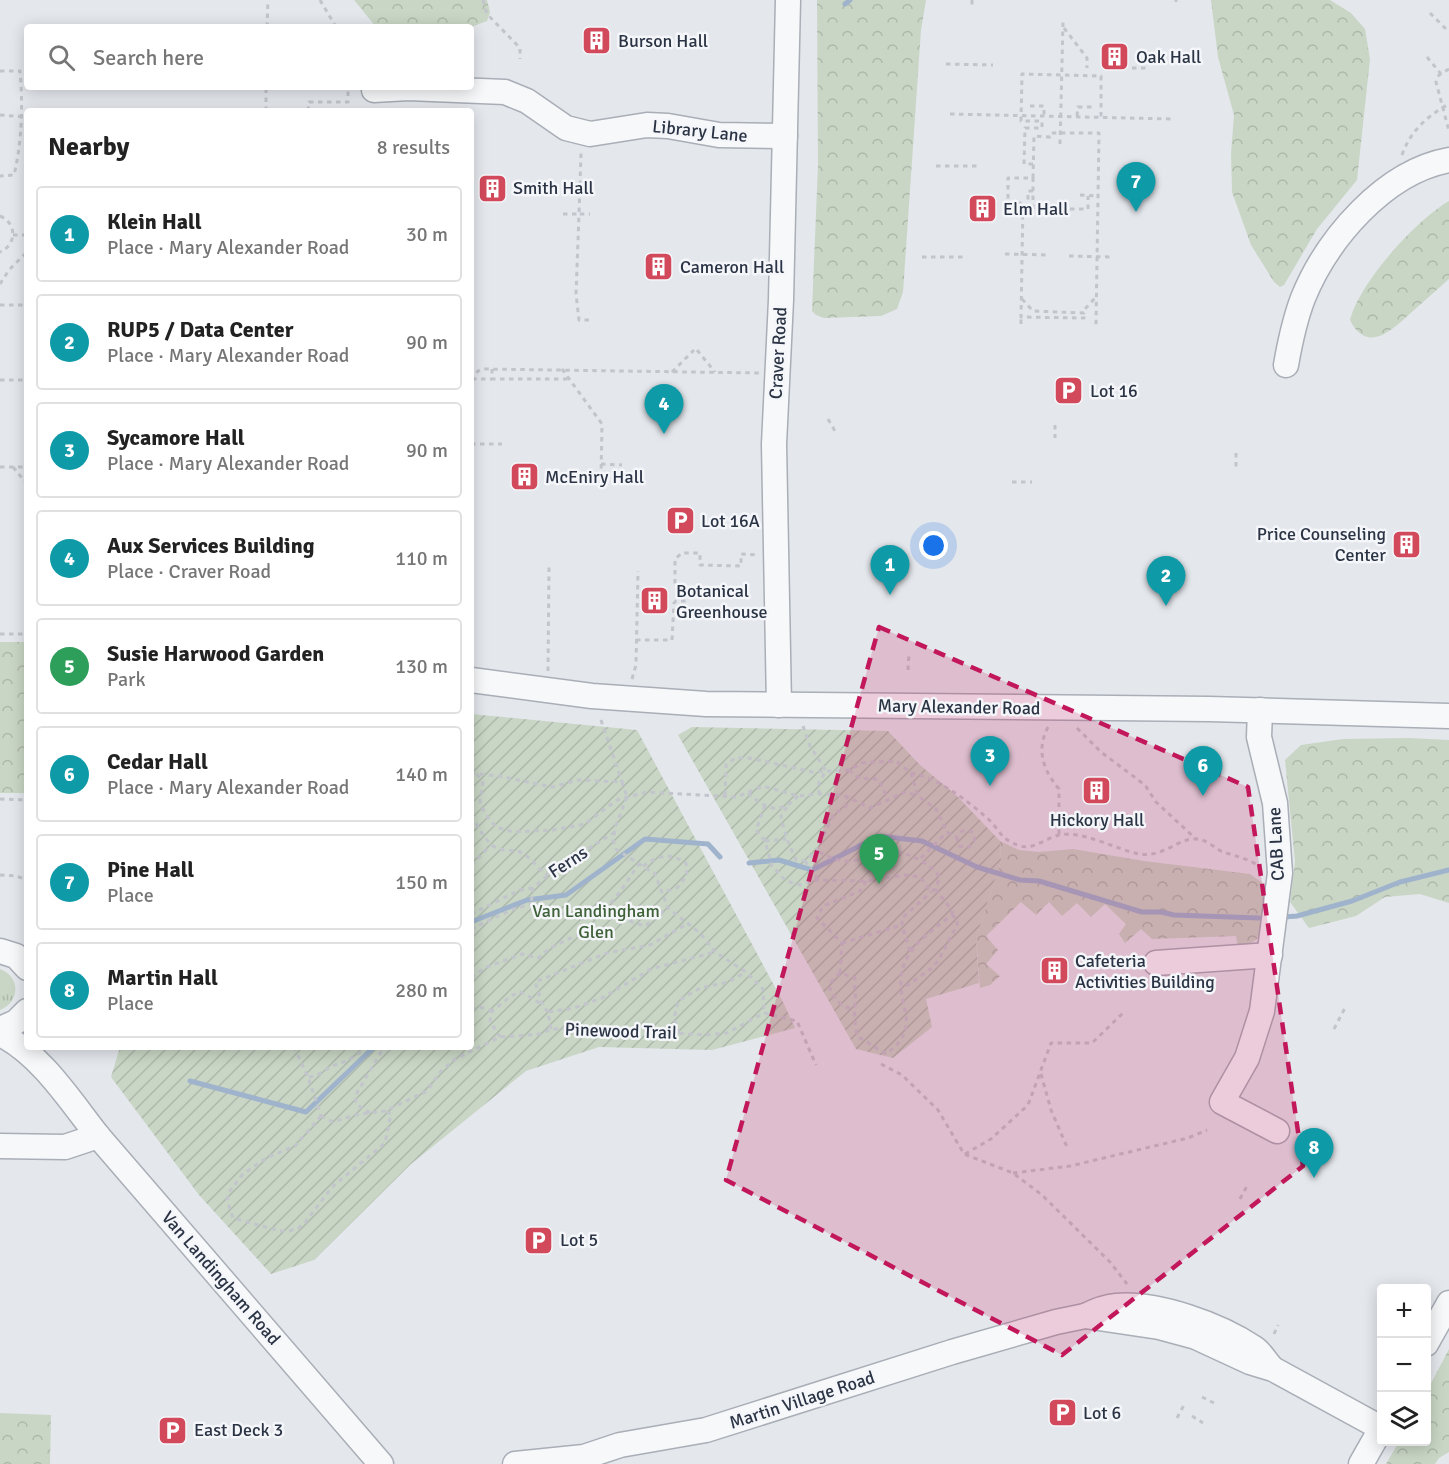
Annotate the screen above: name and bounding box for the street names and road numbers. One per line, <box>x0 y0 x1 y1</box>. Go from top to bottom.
street label: Library Lane <box>651 115 749 147</box>
street label: Craver Road <box>765 306 791 400</box>
street label: Mary Alexander Road <box>877 695 1041 719</box>
street label: CAB Lane <box>1263 807 1289 881</box>
street label: Ferns <box>544 841 592 883</box>
street label: Pinewood Trail <box>564 1018 678 1044</box>
street label: Van Landingham Road <box>157 1207 285 1349</box>
street label: Martin Village Road <box>727 1366 877 1434</box>

